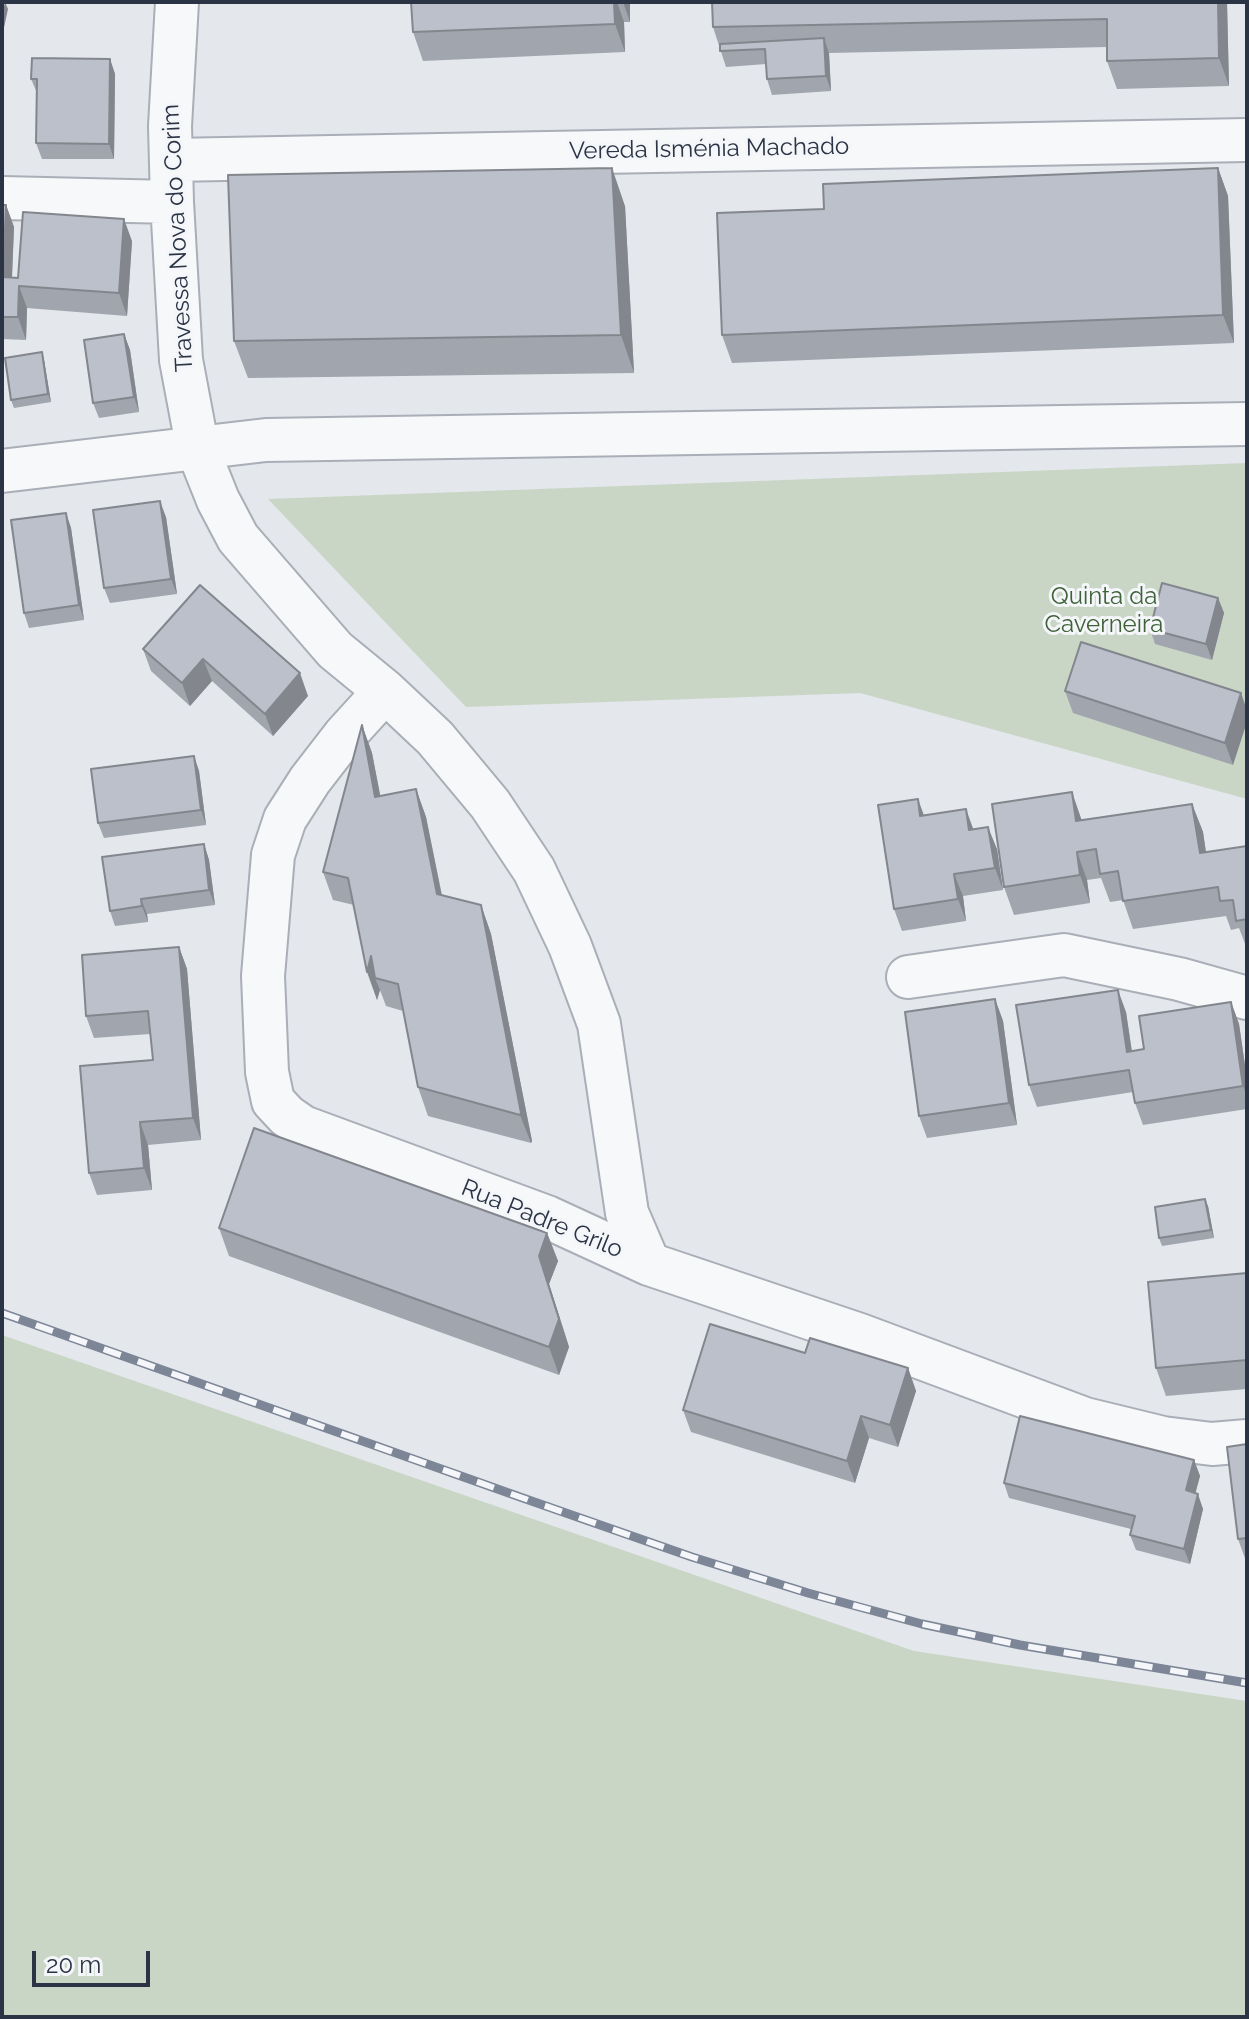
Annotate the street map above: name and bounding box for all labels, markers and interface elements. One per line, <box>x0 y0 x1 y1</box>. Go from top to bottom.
street label: Travessa Nova do Corim <box>157 103 199 373</box>
street label: Vereda Isménia Machado <box>569 132 849 166</box>
park label: Quinta da Caverneira <box>1045 583 1163 639</box>
street label: Rua Padre Grilo <box>457 1174 627 1264</box>
scale bar <box>36 1935 154 1985</box>
text: 20 m <box>46 1950 101 1979</box>

